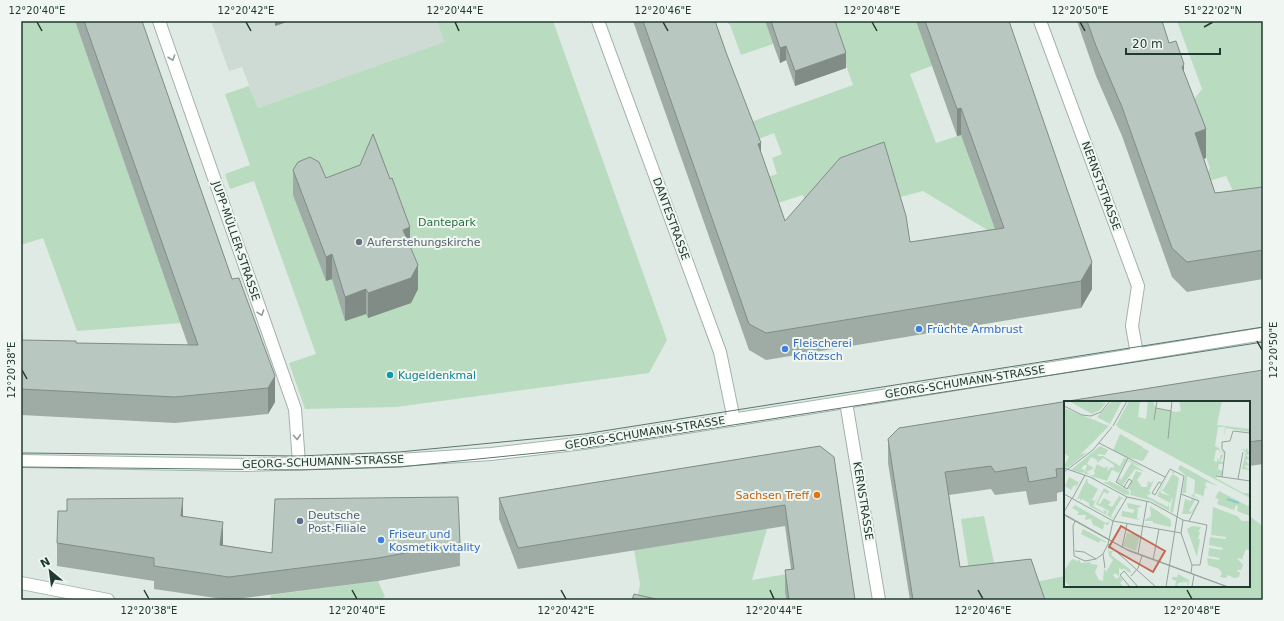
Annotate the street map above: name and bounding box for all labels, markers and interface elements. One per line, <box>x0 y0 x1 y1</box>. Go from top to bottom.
text: 12°20'40"E <box>9 5 65 16</box>
text: 12°20'42"E <box>218 5 274 16</box>
text: 12°20'44"E <box>427 5 483 16</box>
text: 12°20'46"E <box>635 5 691 16</box>
text: 12°20'48"E <box>844 5 900 16</box>
text: 12°20'50"E <box>1052 5 1108 16</box>
text: 51°22'02"N <box>1184 5 1242 16</box>
scale bar <box>1126 30 1220 56</box>
text: 20 m <box>1132 37 1163 51</box>
one-way arrow <box>167 54 176 61</box>
street label: NERNSTSTRASSE <box>1079 140 1123 232</box>
street label: DANTESTRASSE <box>650 176 692 262</box>
street label: JUPP-MÜLLER-STRASSE <box>209 179 263 303</box>
park label: Dantepark <box>418 216 477 229</box>
place label: Auferstehungskirche <box>367 236 481 249</box>
marker: Auferstehungskirche <box>354 237 364 247</box>
one-way arrow <box>256 309 265 316</box>
text: 12°20'50"E <box>1268 322 1279 378</box>
place label: Früchte Armbrust <box>927 323 1023 336</box>
marker: Früchte Armbrust <box>914 324 924 334</box>
place label: Fleischerei Knötzsch <box>793 337 852 363</box>
text: 12°20'38"E <box>6 342 17 398</box>
marker: Fleischerei Knötzsch <box>780 344 790 354</box>
street label: GEORG-SCHUMANN-STRASSE <box>884 363 1046 401</box>
place label: Kugeldenkmal <box>398 369 476 382</box>
marker: Kugeldenkmal <box>385 370 395 380</box>
inset map <box>1064 401 1250 587</box>
street label: GEORG-SCHUMANN-STRASSE <box>564 414 726 452</box>
one-way arrow <box>292 434 301 440</box>
street label: GEORG-SCHUMANN-STRASSE <box>242 453 404 471</box>
street label: KERNSTRASSE <box>850 461 876 541</box>
place label: Sachsen Treff <box>736 489 809 502</box>
marker: Sachsen Treff <box>812 490 822 500</box>
place label: Deutsche Post-Filiale <box>308 509 366 535</box>
marker: Deutsche Post-Filiale <box>295 516 305 526</box>
place label: Friseur und Kosmetik vitality <box>389 528 481 554</box>
marker: Friseur und Kosmetik vitality <box>376 535 386 545</box>
north arrow <box>30 551 70 591</box>
text: N <box>38 555 53 571</box>
text: 12°20'38"E <box>121 605 177 616</box>
text: 12°20'40"E <box>329 605 385 616</box>
text: 12°20'42"E <box>538 605 594 616</box>
text: 12°20'44"E <box>746 605 802 616</box>
text: 12°20'46"E <box>955 605 1011 616</box>
text: 12°20'48"E <box>1164 605 1220 616</box>

